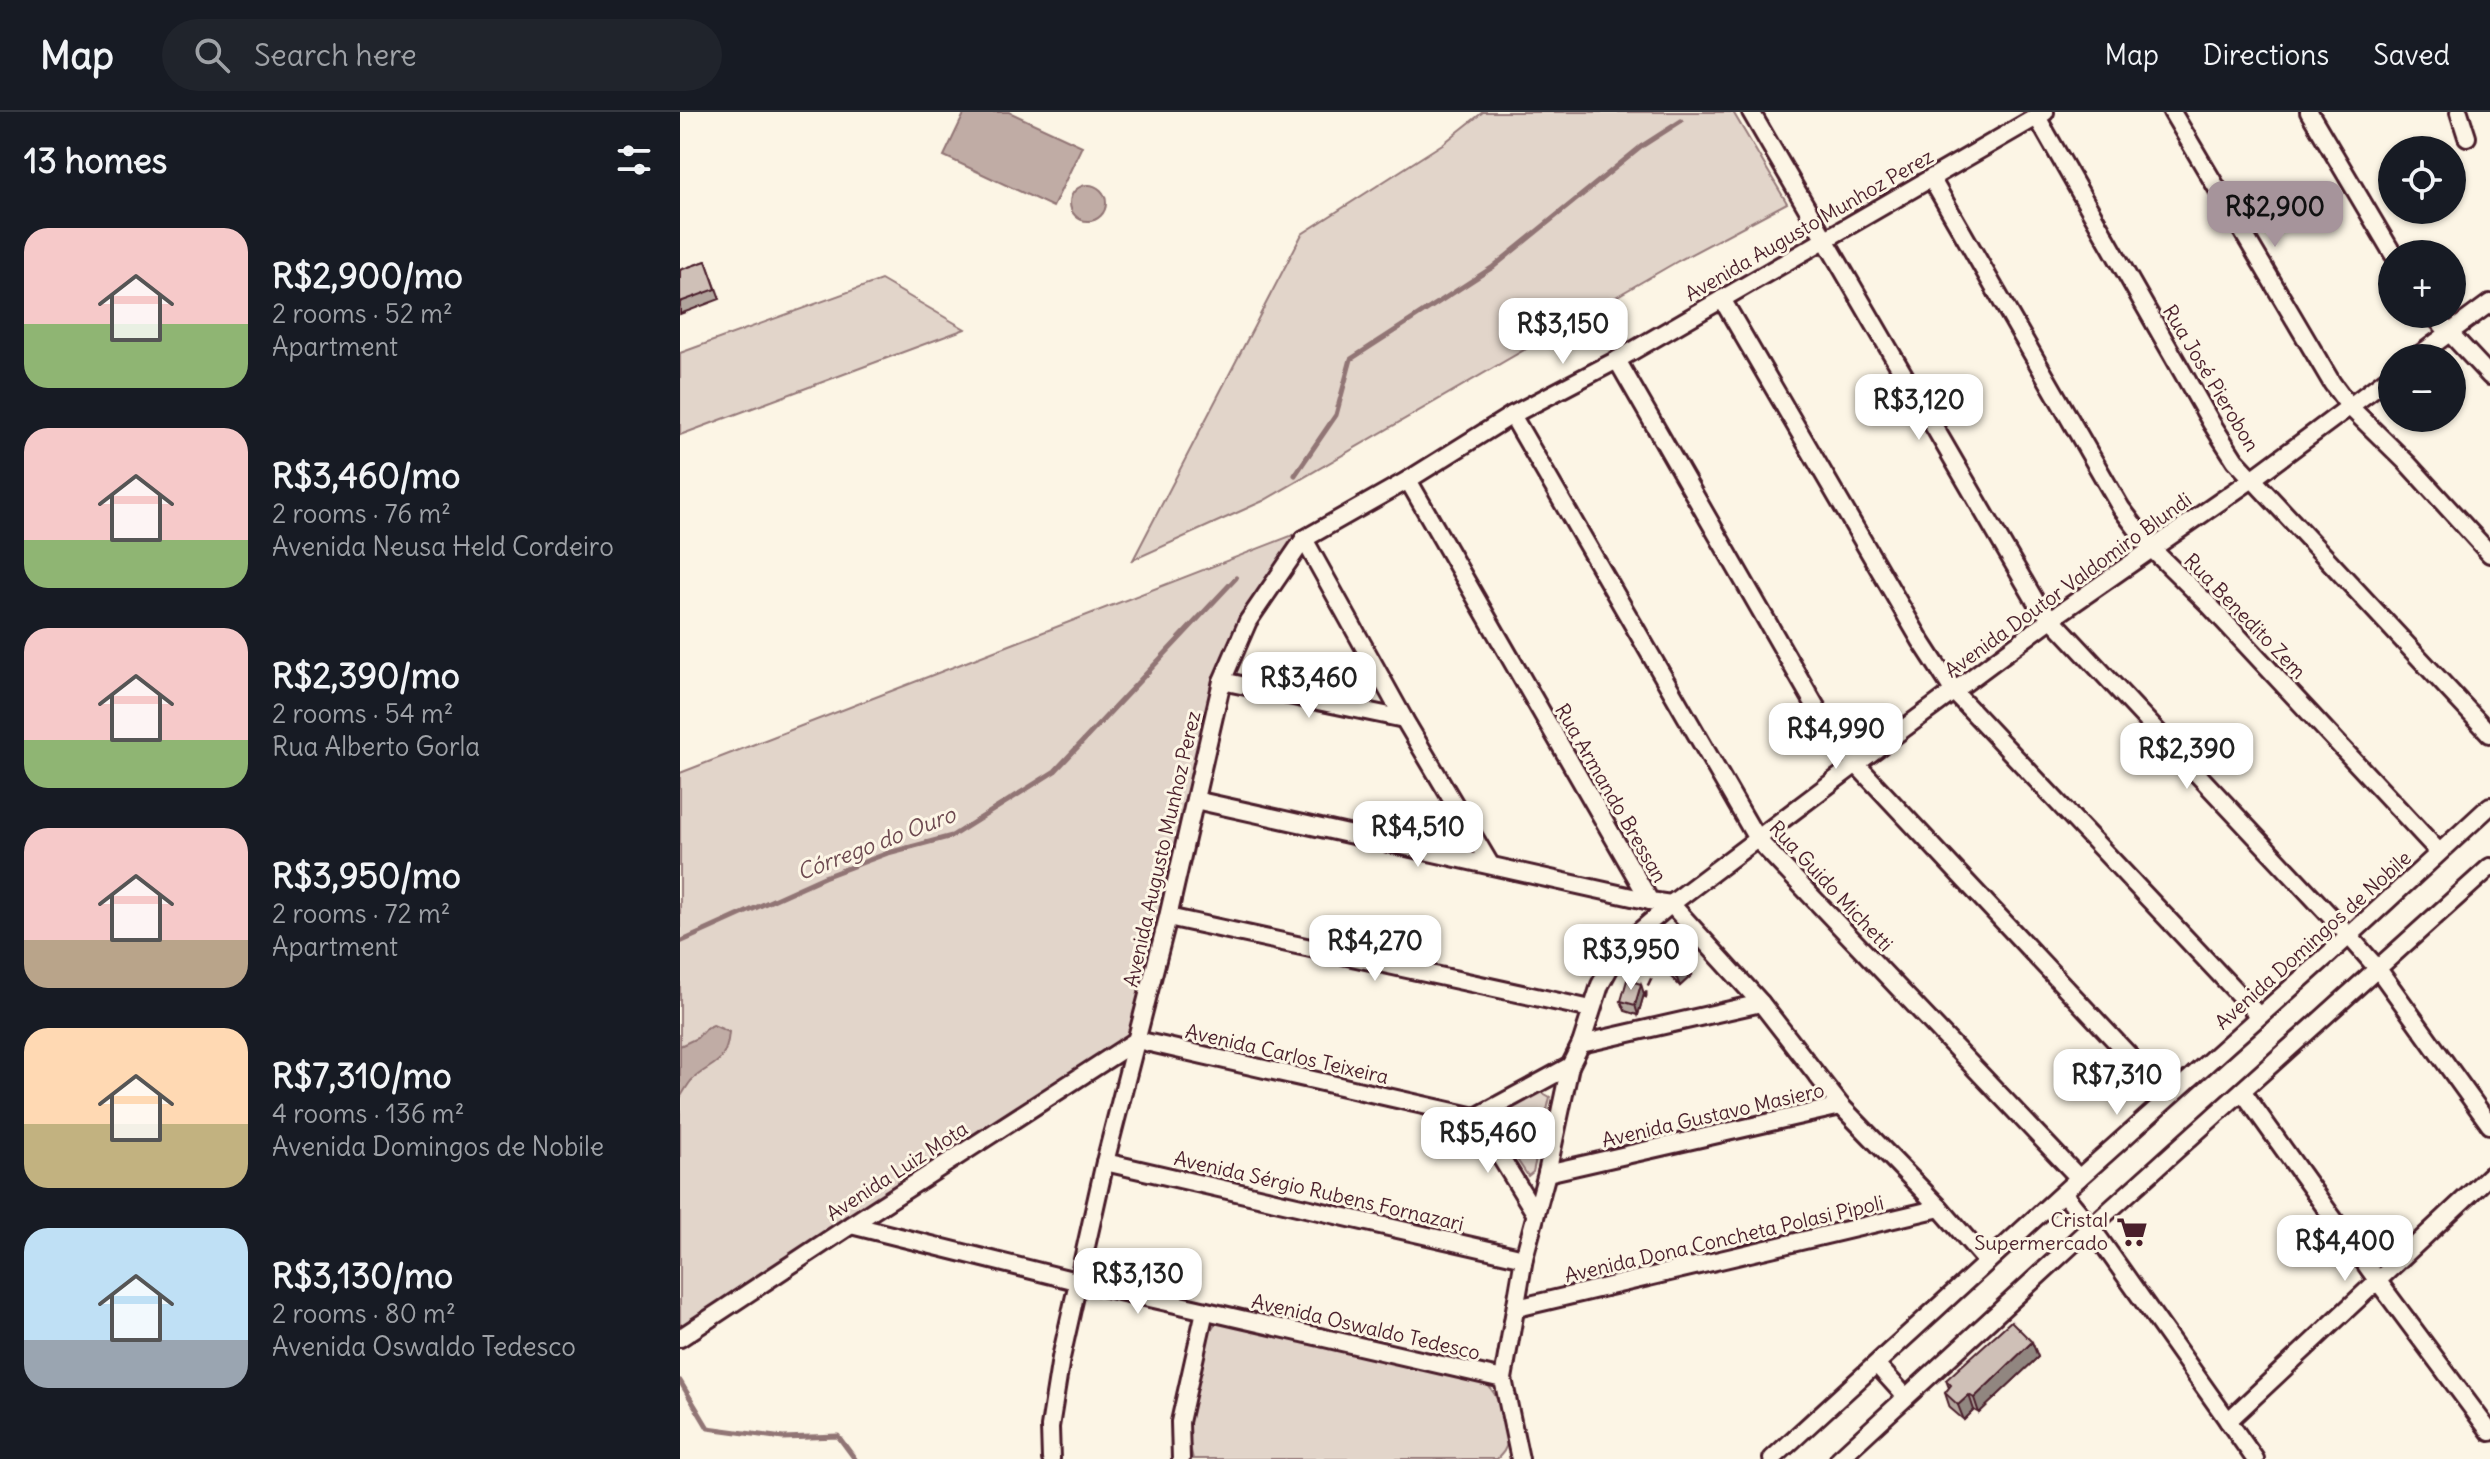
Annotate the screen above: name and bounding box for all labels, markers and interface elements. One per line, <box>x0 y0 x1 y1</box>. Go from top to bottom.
search box <box>162 19 722 91</box>
text: Map <box>40 32 114 79</box>
icon: search <box>190 33 234 77</box>
text: Search here <box>254 36 417 74</box>
text: Map <box>2104 37 2159 73</box>
text: Directions <box>2203 37 2329 73</box>
text: Saved <box>2373 37 2450 73</box>
map controls <box>2378 136 2466 432</box>
button: locate <box>2378 136 2466 224</box>
icon: filters <box>612 138 656 182</box>
text: 13 homes <box>24 139 167 182</box>
street label: Avenida Augusto Munhoz Perez <box>1680 143 1937 306</box>
pin: R$2,900 <box>2201 181 2349 249</box>
text: R$2,900 <box>2225 190 2325 223</box>
button: + <box>2378 240 2466 328</box>
text: R$2,900/mo <box>272 254 463 297</box>
icon: home <box>88 260 184 356</box>
text: 2 rooms · 52 m² <box>272 297 453 330</box>
pin: R$3,150 <box>1489 298 1637 366</box>
street label: Rua José Pierobon <box>2158 300 2265 456</box>
text: R$3,150 <box>1517 307 1609 340</box>
text: Apartment <box>272 330 398 363</box>
button: − <box>2378 344 2466 432</box>
pin: R$3,120 <box>1845 374 1993 442</box>
text: R$3,120 <box>1873 383 1965 416</box>
text: R$3,460/mo <box>272 454 460 497</box>
icon: home <box>88 460 184 556</box>
street label: Avenida Doutor Valdomiro Blundi <box>1939 487 2196 683</box>
text: 2 rooms · 76 m² <box>272 497 451 530</box>
text: Avenida Neusa Held Cordeiro <box>272 530 614 563</box>
street label: Rua Benedito Zem <box>2179 548 2312 684</box>
pin: R$3,460 <box>1235 652 1383 720</box>
text: R$2,390/mo <box>272 654 460 697</box>
icon: home <box>88 660 184 756</box>
text: R$3,460 <box>1260 661 1358 694</box>
text: 2 rooms · 54 m² <box>272 697 454 730</box>
street label: Rua Armando Bressan <box>1550 699 1673 887</box>
pin: R$4,990 <box>1762 703 1910 771</box>
street label: Avenida Augusto Munhoz Perez <box>1118 708 1205 989</box>
text: R$4,990 <box>1787 712 1885 745</box>
pin: R$2,390 <box>2113 723 2261 791</box>
text: Rua Alberto Gorla <box>272 730 480 763</box>
text: R$2,390 <box>2138 732 2236 765</box>
water label: Córrego do Ouro <box>793 799 961 886</box>
pin: R$4,510 <box>1344 801 1492 869</box>
text: R$4,510 <box>1371 810 1465 843</box>
street label: Rua Guido Michetti <box>1764 815 1898 956</box>
street label: Avenida Domingos de Nobile <box>2209 845 2416 1034</box>
text: R$3,950/mo <box>272 854 461 897</box>
icon: home <box>88 860 184 956</box>
text: 2 rooms · 72 m² <box>272 897 451 930</box>
pin: R$4,270 <box>1301 915 1449 983</box>
text: R$4,270 <box>1327 924 1423 957</box>
pin: R$3,950 <box>1557 924 1705 992</box>
text: Apartment <box>272 930 398 963</box>
text: R$3,950 <box>1582 933 1680 966</box>
street label: Avenida Carlos Teixeira <box>1183 1018 1391 1089</box>
pin: R$7,310 <box>2043 1049 2191 1117</box>
text: R$7,310/mo <box>272 1054 452 1097</box>
text: R$7,310 <box>2071 1058 2163 1091</box>
icon: home <box>88 1060 184 1156</box>
street label: Avenida Gustavo Masiero <box>1599 1077 1826 1152</box>
text: 4 rooms · 136 m² <box>272 1097 464 1130</box>
pin: R$5,460 <box>1414 1107 1562 1175</box>
street label: Avenida Luiz Mota <box>821 1116 972 1226</box>
text: R$5,460 <box>1439 1116 1537 1149</box>
text: Avenida Domingos de Nobile <box>272 1130 604 1163</box>
street label: Avenida Sérgio Rubens Fornazari <box>1172 1145 1466 1236</box>
street label: Avenida Dona Concheta Polasi Pipoli <box>1562 1190 1886 1287</box>
place label: Cristal Supermercado <box>1974 1207 2108 1255</box>
supermarket icon: Cristal Supermercado <box>2115 1215 2149 1249</box>
pin: R$4,400 <box>2271 1215 2419 1283</box>
text: R$4,400 <box>2295 1224 2395 1257</box>
pin: R$3,130 <box>1064 1248 1212 1316</box>
text: R$3,130/mo <box>272 1254 453 1297</box>
text: R$3,130 <box>1092 1257 1184 1290</box>
icon: home <box>88 1260 184 1356</box>
street label: Avenida Oswaldo Tedesco <box>1249 1288 1483 1365</box>
text: 2 rooms · 80 m² <box>272 1297 456 1330</box>
text: Avenida Oswaldo Tedesco <box>272 1330 576 1363</box>

